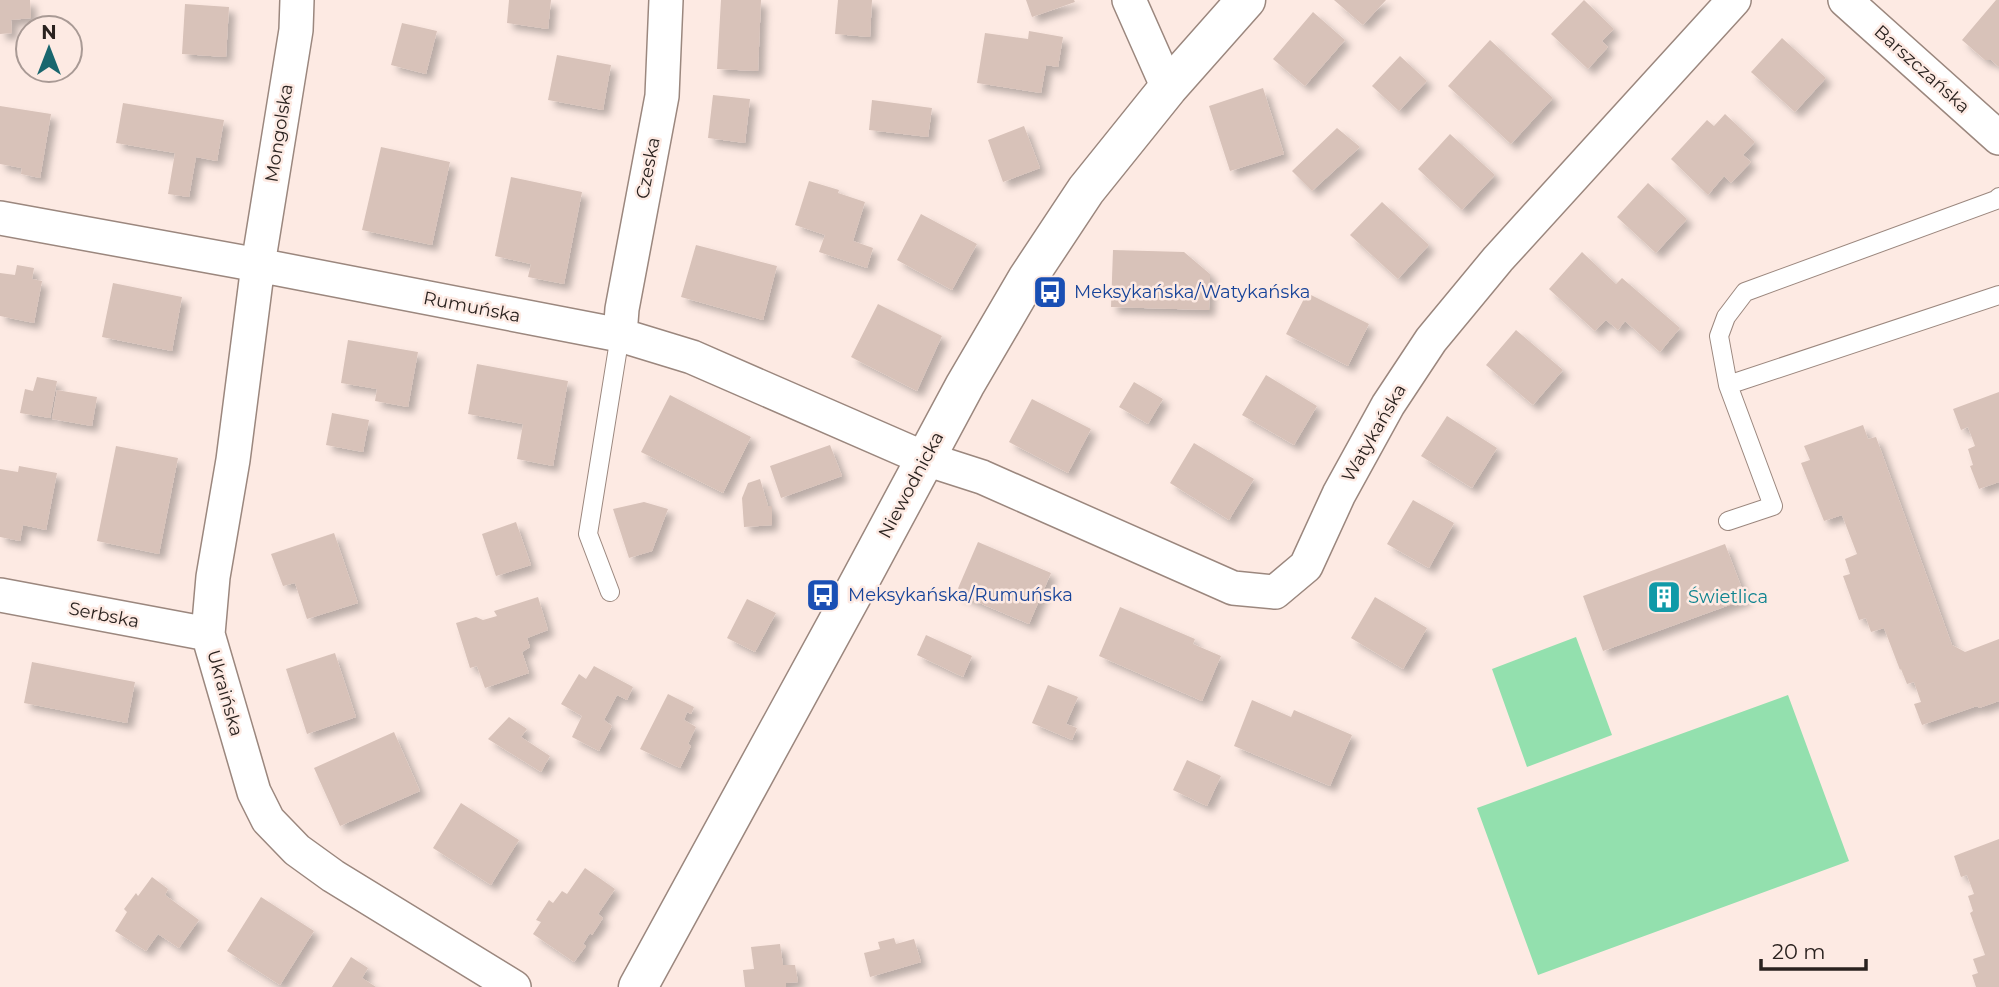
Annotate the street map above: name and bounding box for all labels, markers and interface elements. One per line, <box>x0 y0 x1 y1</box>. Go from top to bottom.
north arrow <box>14 14 84 84</box>
street label: Barszczańska <box>1870 20 1974 118</box>
text: N <box>41 21 57 44</box>
street label: Mongolska <box>260 82 298 184</box>
street label: Czeska <box>631 135 665 201</box>
bus stop icon: Meksykańska/Watykańska <box>1031 273 1069 311</box>
place label: Meksykańska/Watykańska <box>1074 281 1310 303</box>
street label: Rumuńska <box>422 287 522 327</box>
street label: Watykańska <box>1337 380 1411 486</box>
street label: Niewodnicka <box>874 428 948 542</box>
bus stop icon: Meksykańska/Rumuńska <box>804 576 842 614</box>
building icon: Świetlica <box>1645 578 1683 616</box>
place label: Meksykańska/Rumuńska <box>848 584 1073 606</box>
place label: Świetlica <box>1688 586 1768 608</box>
street label: Serbska <box>67 597 141 633</box>
street label: Ukraińska <box>202 647 248 739</box>
scale bar <box>1761 928 1866 972</box>
text: 20 m <box>1772 939 1826 964</box>

